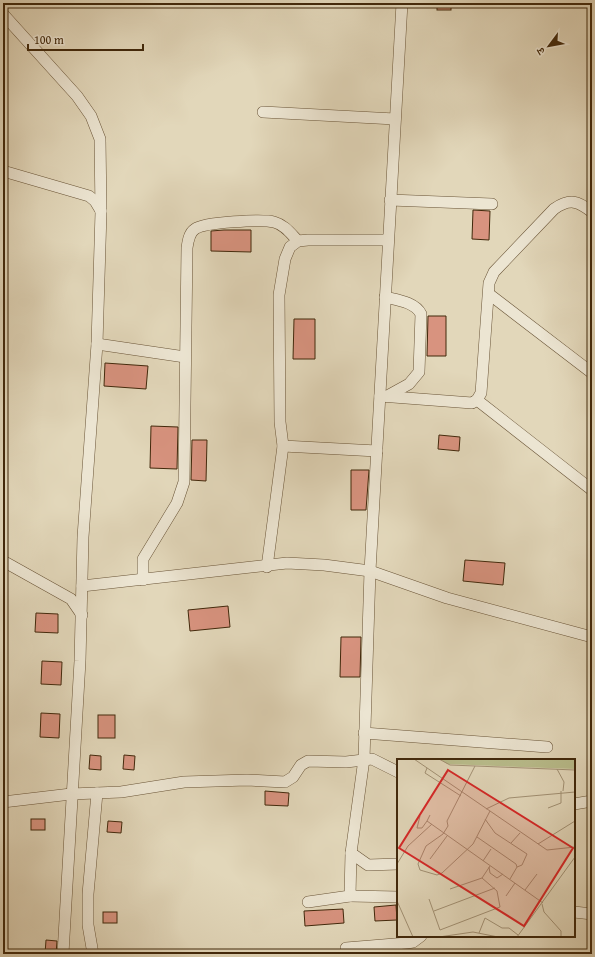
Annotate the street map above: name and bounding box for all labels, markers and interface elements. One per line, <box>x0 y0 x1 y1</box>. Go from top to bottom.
scale bar <box>28 26 143 52</box>
north arrow <box>529 26 569 66</box>
text: 100 m <box>34 31 64 48</box>
text: उ <box>532 44 549 59</box>
inset map <box>397 759 575 937</box>

